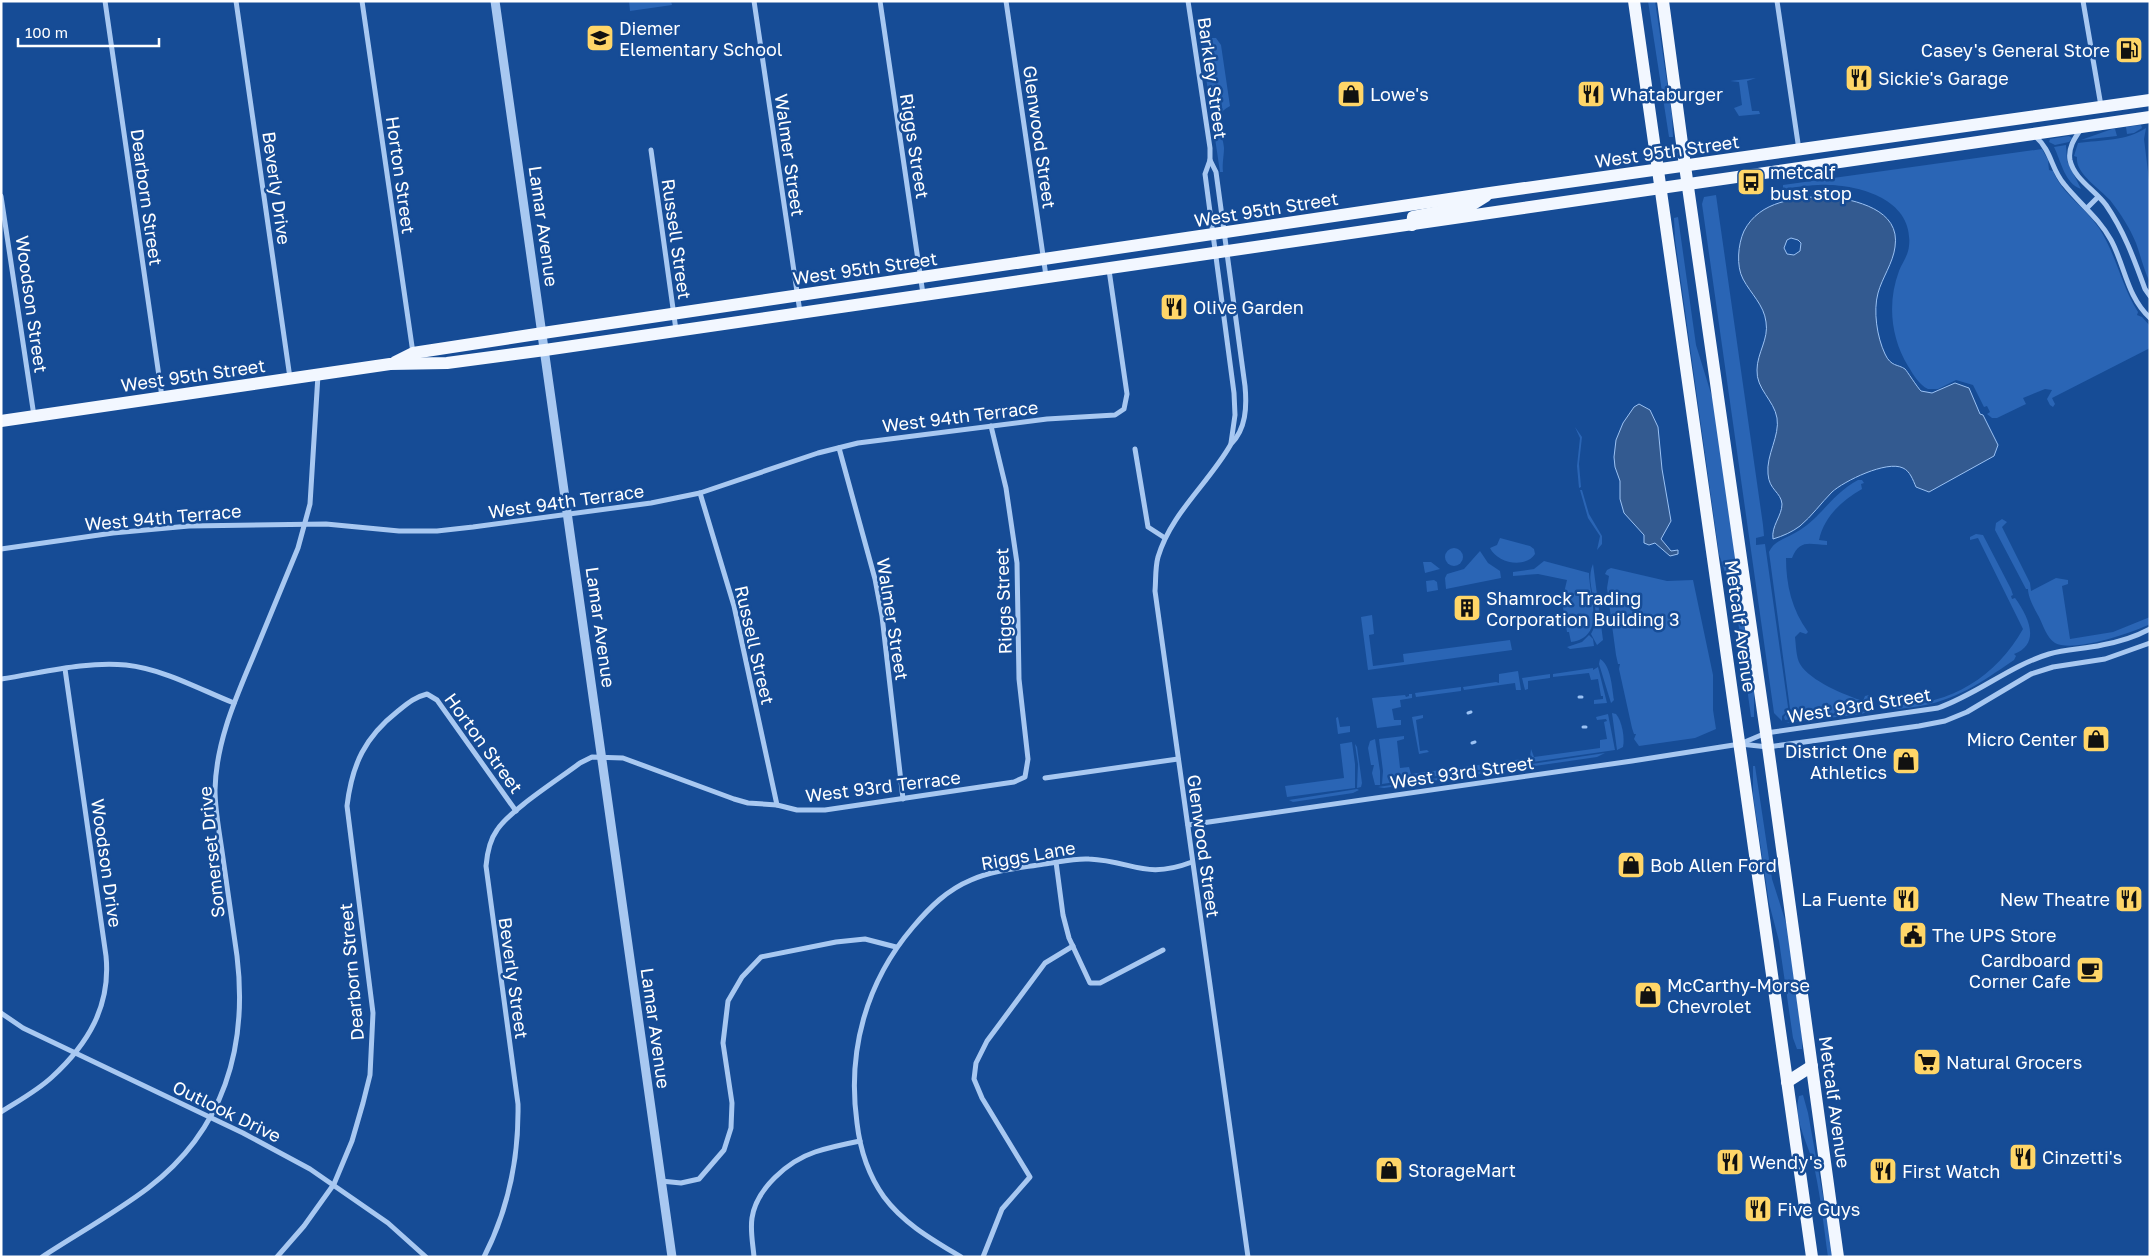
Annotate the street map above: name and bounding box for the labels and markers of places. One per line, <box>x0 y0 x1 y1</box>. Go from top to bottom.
place label: Diemer Elementary School <box>619 17 783 60</box>
school or university icon: Diemer Elementary School <box>585 23 615 53</box>
fuel station icon: Casey's General Store <box>2114 35 2144 65</box>
place label: Casey's General Store <box>1921 39 2110 61</box>
restaurant icon: Sickie's Garage <box>1844 63 1874 93</box>
place label: Sickie's Garage <box>1878 67 2009 89</box>
shop icon: Lowe's <box>1336 79 1366 109</box>
restaurant icon: Whataburger <box>1576 79 1606 109</box>
place label: Lowe's <box>1370 83 1429 105</box>
place label: Whataburger <box>1610 83 1723 105</box>
place label: metcalf bust stop <box>1770 161 1852 204</box>
bus stop icon: metcalf bust stop <box>1736 167 1766 197</box>
restaurant icon: Olive Garden <box>1159 292 1189 322</box>
place label: Olive Garden <box>1193 296 1304 318</box>
place label: Shamrock Trading Corporation Building 3 <box>1486 587 1680 630</box>
building icon: Shamrock Trading Corporation Building 3 <box>1452 593 1482 623</box>
shop icon: Micro Center <box>2081 724 2111 754</box>
place label: Micro Center <box>1967 728 2077 750</box>
place label: District One Athletics <box>1785 740 1887 783</box>
shop icon: District One Athletics <box>1891 746 1921 776</box>
shop icon: Bob Allen Ford <box>1616 850 1646 880</box>
place label: Bob Allen Ford <box>1650 854 1777 876</box>
restaurant icon: La Fuente <box>1891 884 1921 914</box>
restaurant icon: New Theatre <box>2114 884 2144 914</box>
place label: La Fuente <box>1801 888 1887 910</box>
place label: New Theatre <box>2000 888 2110 910</box>
public building icon: The UPS Store <box>1898 920 1928 950</box>
place label: The UPS Store <box>1932 924 2057 946</box>
place label: Cardboard Corner Cafe <box>1969 949 2071 992</box>
cafe icon: Cardboard Corner Cafe <box>2075 955 2105 985</box>
place label: McCarthy-Morse Chevrolet <box>1667 974 1810 1017</box>
shop icon: McCarthy-Morse Chevrolet <box>1633 980 1663 1010</box>
supermarket icon: Natural Grocers <box>1912 1047 1942 1077</box>
place label: Natural Grocers <box>1946 1051 2082 1073</box>
restaurant icon: Cinzetti's <box>2008 1142 2038 1172</box>
place label: Cinzetti's <box>2042 1146 2122 1168</box>
restaurant icon: Wendy's <box>1715 1147 1745 1177</box>
place label: Wendy's <box>1749 1151 1822 1173</box>
shop icon: StorageMart <box>1374 1155 1404 1185</box>
restaurant icon: First Watch <box>1868 1156 1898 1186</box>
place label: StorageMart <box>1408 1159 1516 1181</box>
place label: First Watch <box>1902 1160 2000 1182</box>
restaurant icon: Five Guys <box>1743 1194 1773 1224</box>
place label: Five Guys <box>1777 1198 1860 1220</box>

